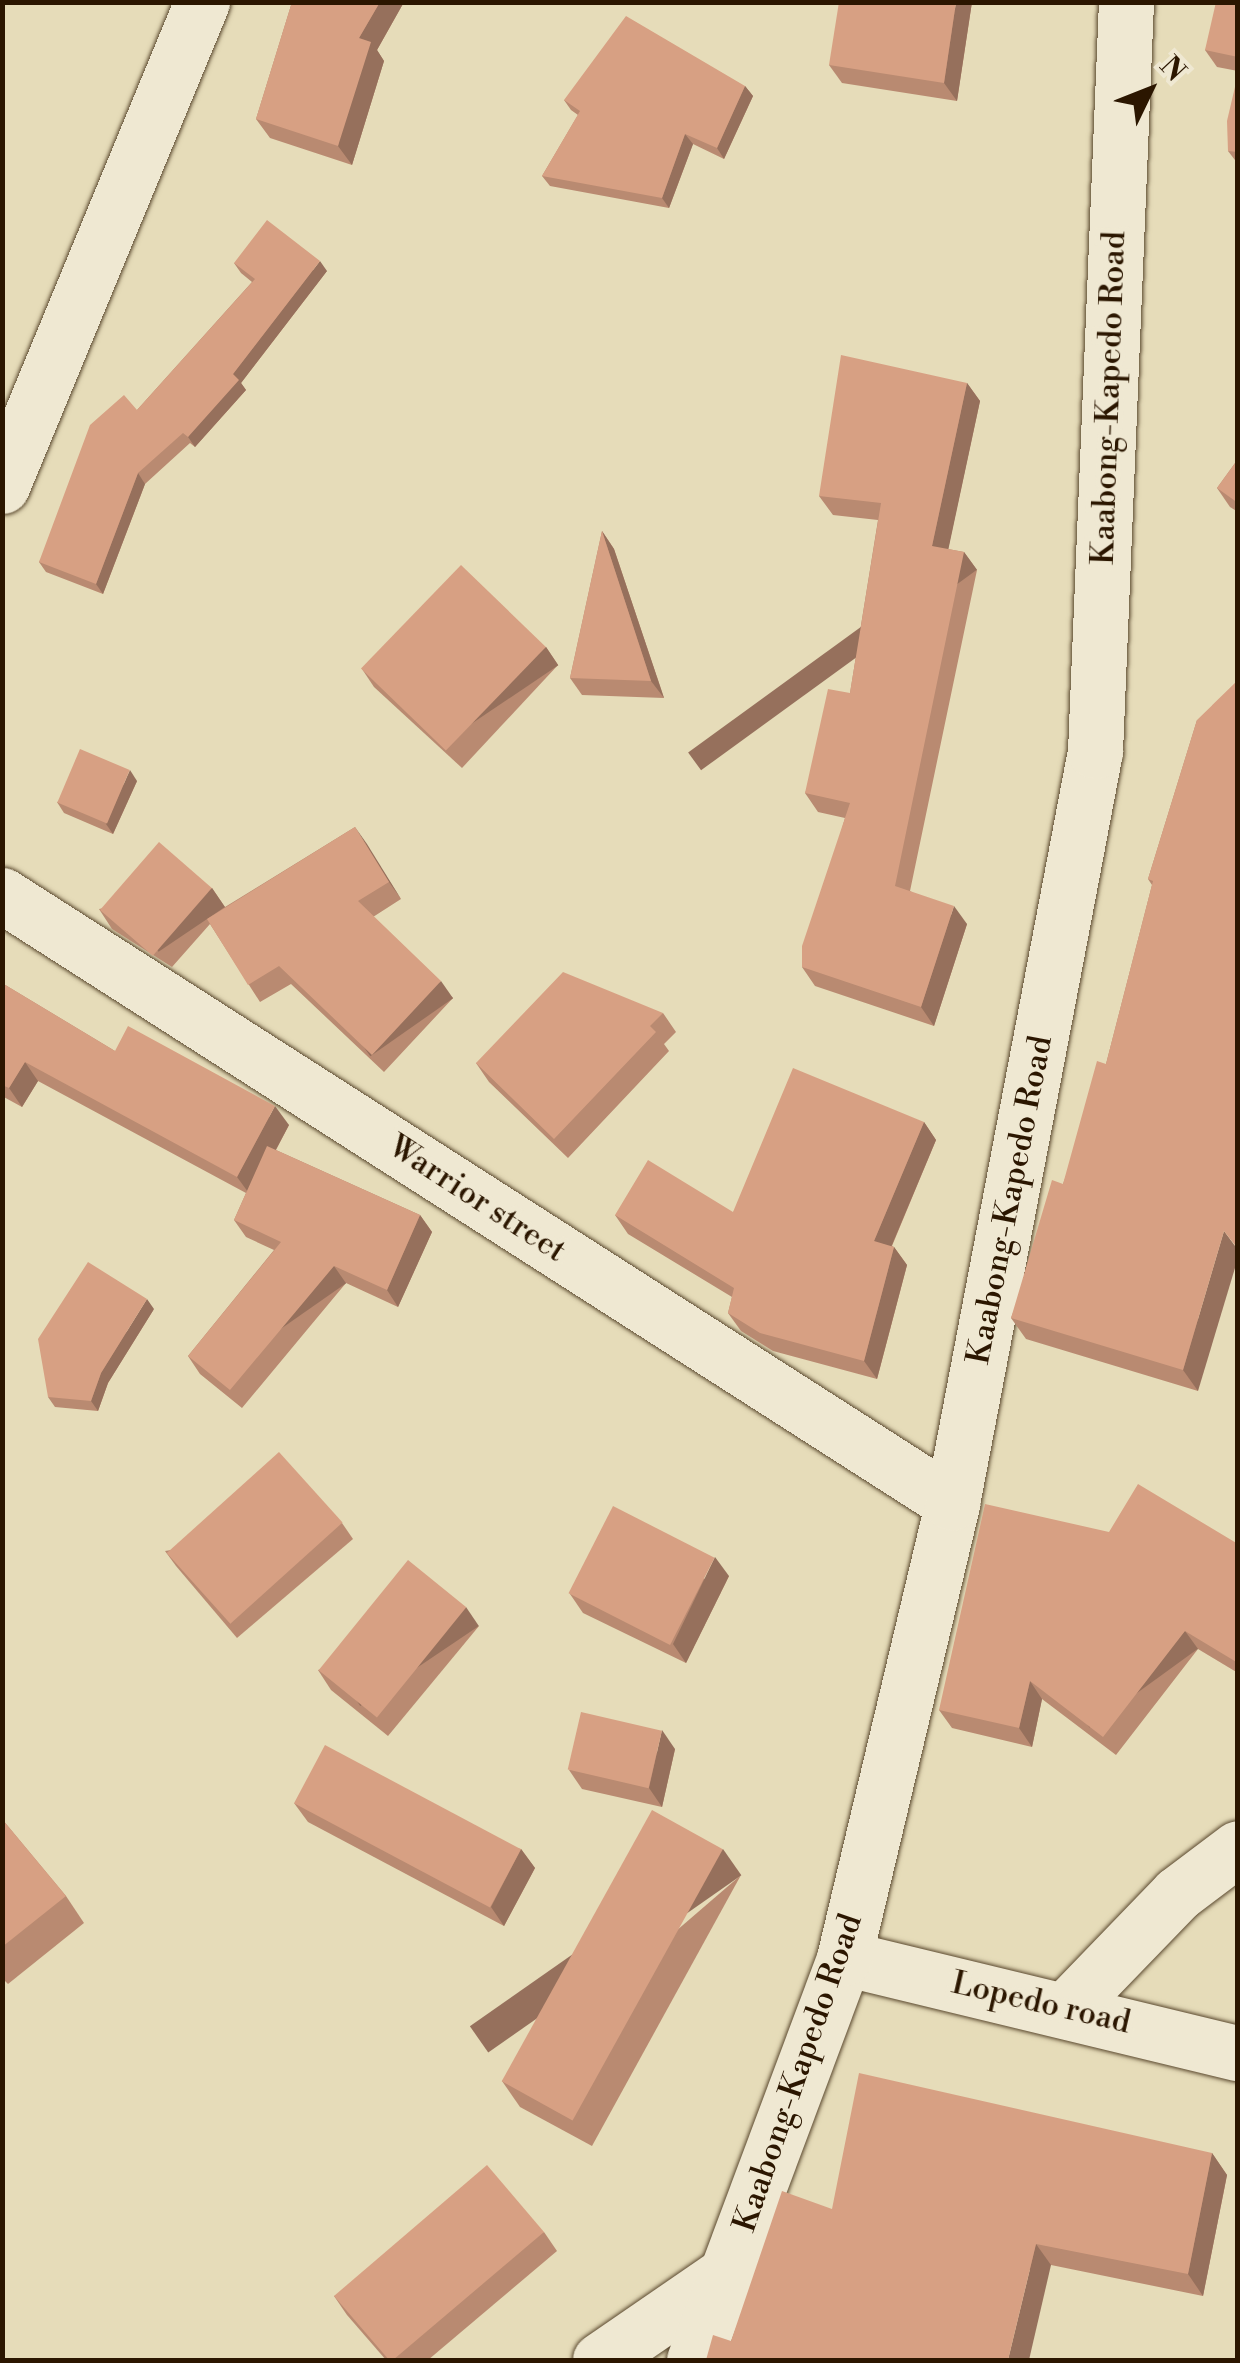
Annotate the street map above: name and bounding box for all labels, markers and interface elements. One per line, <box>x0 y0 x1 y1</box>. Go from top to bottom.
north arrow <box>1100 40 1200 140</box>
text: N <box>1152 49 1193 89</box>
street label: Kaabong-Kapedo Road <box>1084 230 1134 566</box>
street label: Kaabong-Kapedo Road <box>959 1032 1061 1368</box>
street label: Warrior street <box>381 1127 573 1271</box>
street label: Kaabong-Kapedo Road <box>725 1909 871 2237</box>
street label: Lopedo road <box>948 1964 1134 2042</box>

